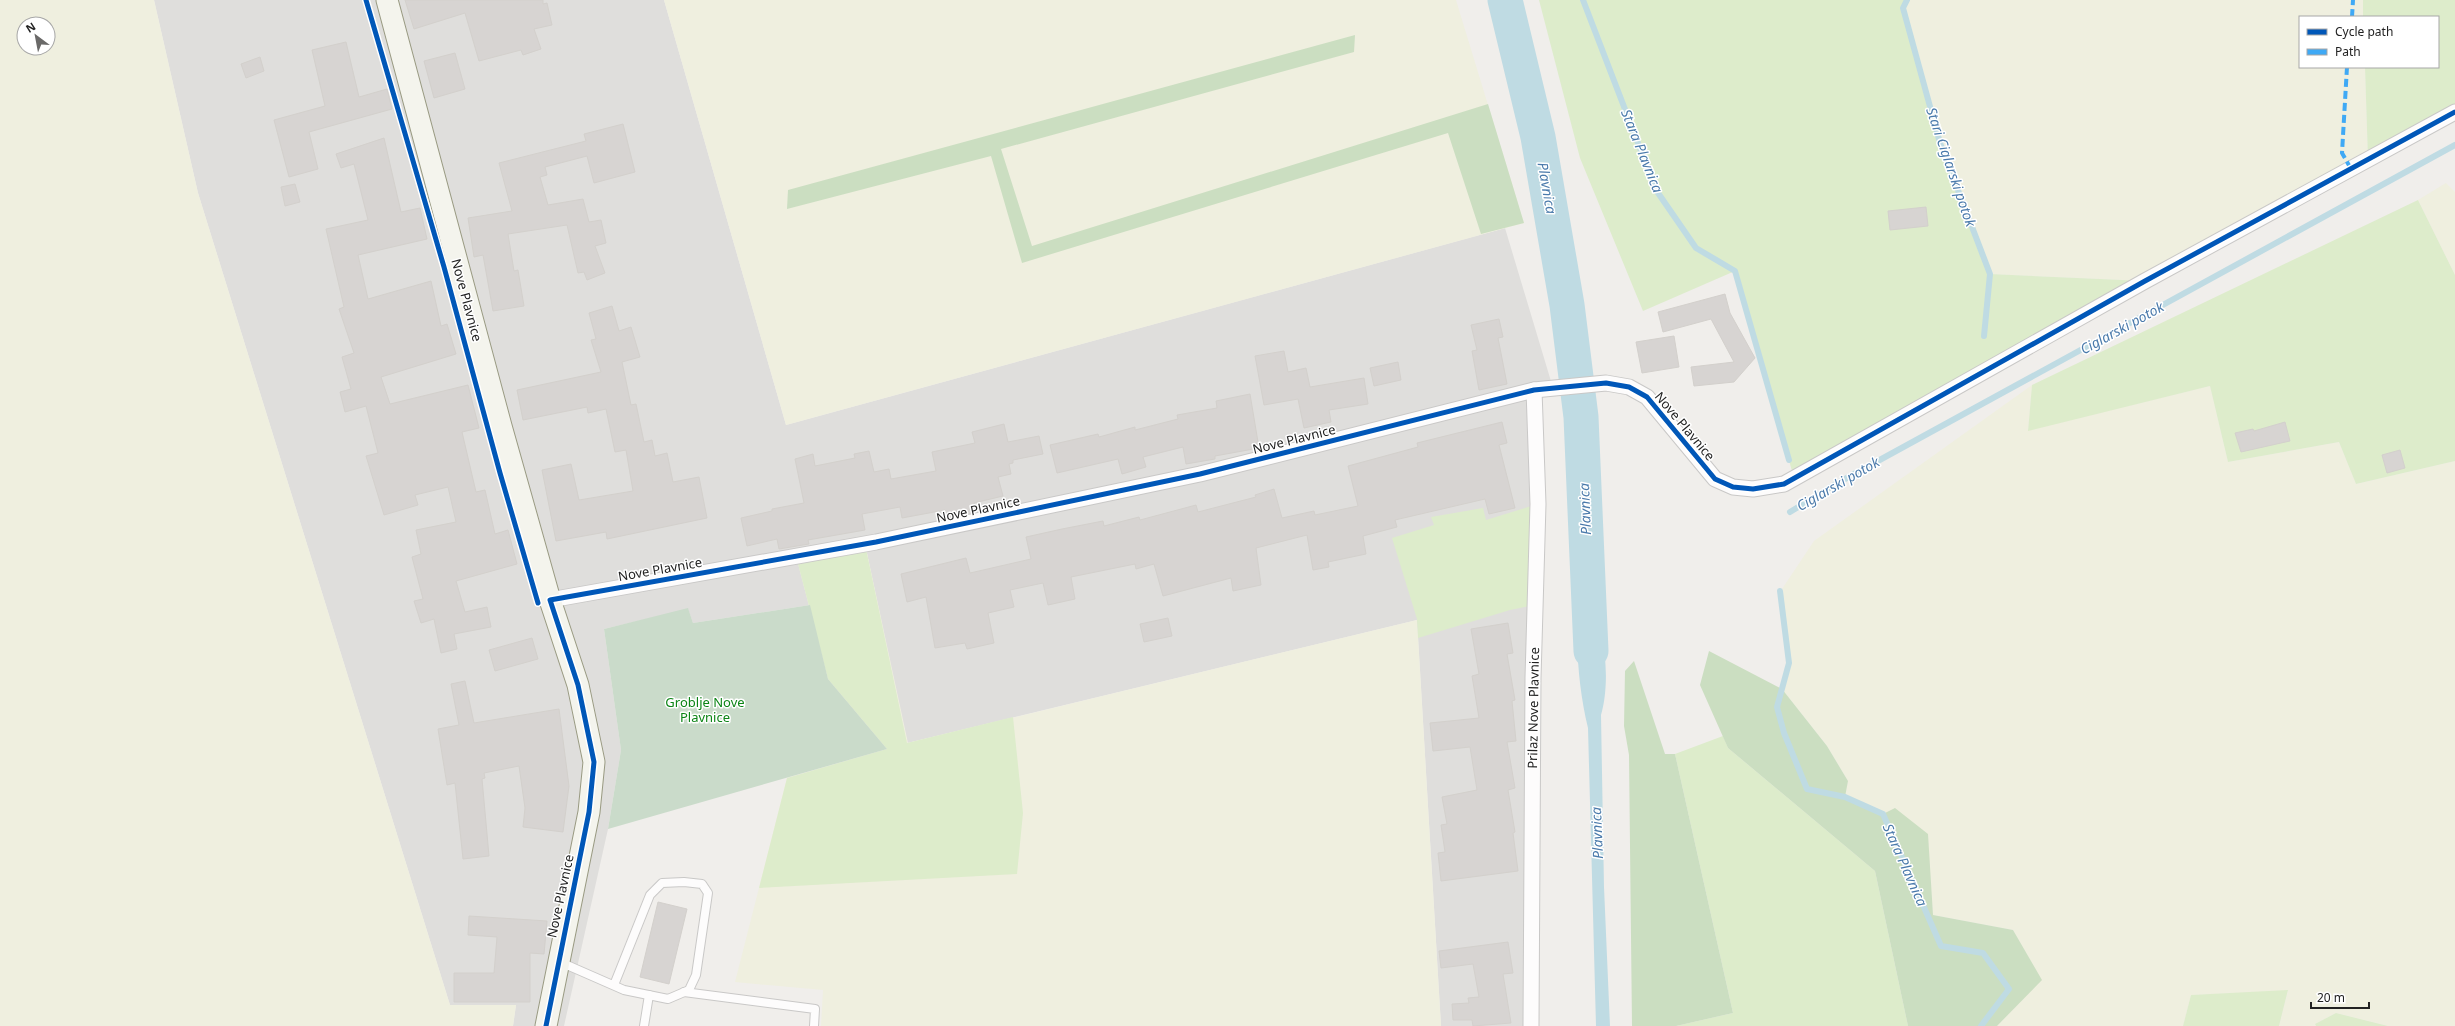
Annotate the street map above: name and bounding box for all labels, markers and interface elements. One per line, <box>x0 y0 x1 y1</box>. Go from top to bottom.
north arrow <box>16 16 56 56</box>
legend <box>2299 16 2439 68</box>
text: N <box>23 18 38 36</box>
text: Cycle path <box>2335 23 2393 40</box>
text: Path <box>2335 43 2361 60</box>
water label: Stari Ciglarski potok <box>1922 105 1981 230</box>
water label: Stara Plavnica <box>1617 106 1668 195</box>
water label: Plavnica <box>1534 161 1561 215</box>
street label: Nove Plavnice <box>447 257 487 343</box>
water label: Ciglarski potok <box>2077 296 2168 358</box>
street label: Nove Plavnice <box>1651 388 1719 464</box>
street label: Nove Plavnice <box>1251 420 1337 458</box>
water label: Ciglarski potok <box>1793 452 1884 515</box>
water label: Plavnica <box>1574 483 1595 535</box>
street label: Nove Plavnice <box>935 491 1021 527</box>
street label: Nove Plavnice <box>617 553 703 585</box>
street label: Prilaz Nove Plavnice <box>1523 647 1543 769</box>
park label: Groblje Nove Plavnice <box>665 693 745 726</box>
water label: Plavnica <box>1586 807 1607 859</box>
water label: Stara Plavnica <box>1879 820 1932 909</box>
street label: Nove Plavnice <box>542 853 578 939</box>
scale bar <box>2311 984 2369 1010</box>
text: 20 m <box>2317 989 2345 1006</box>

